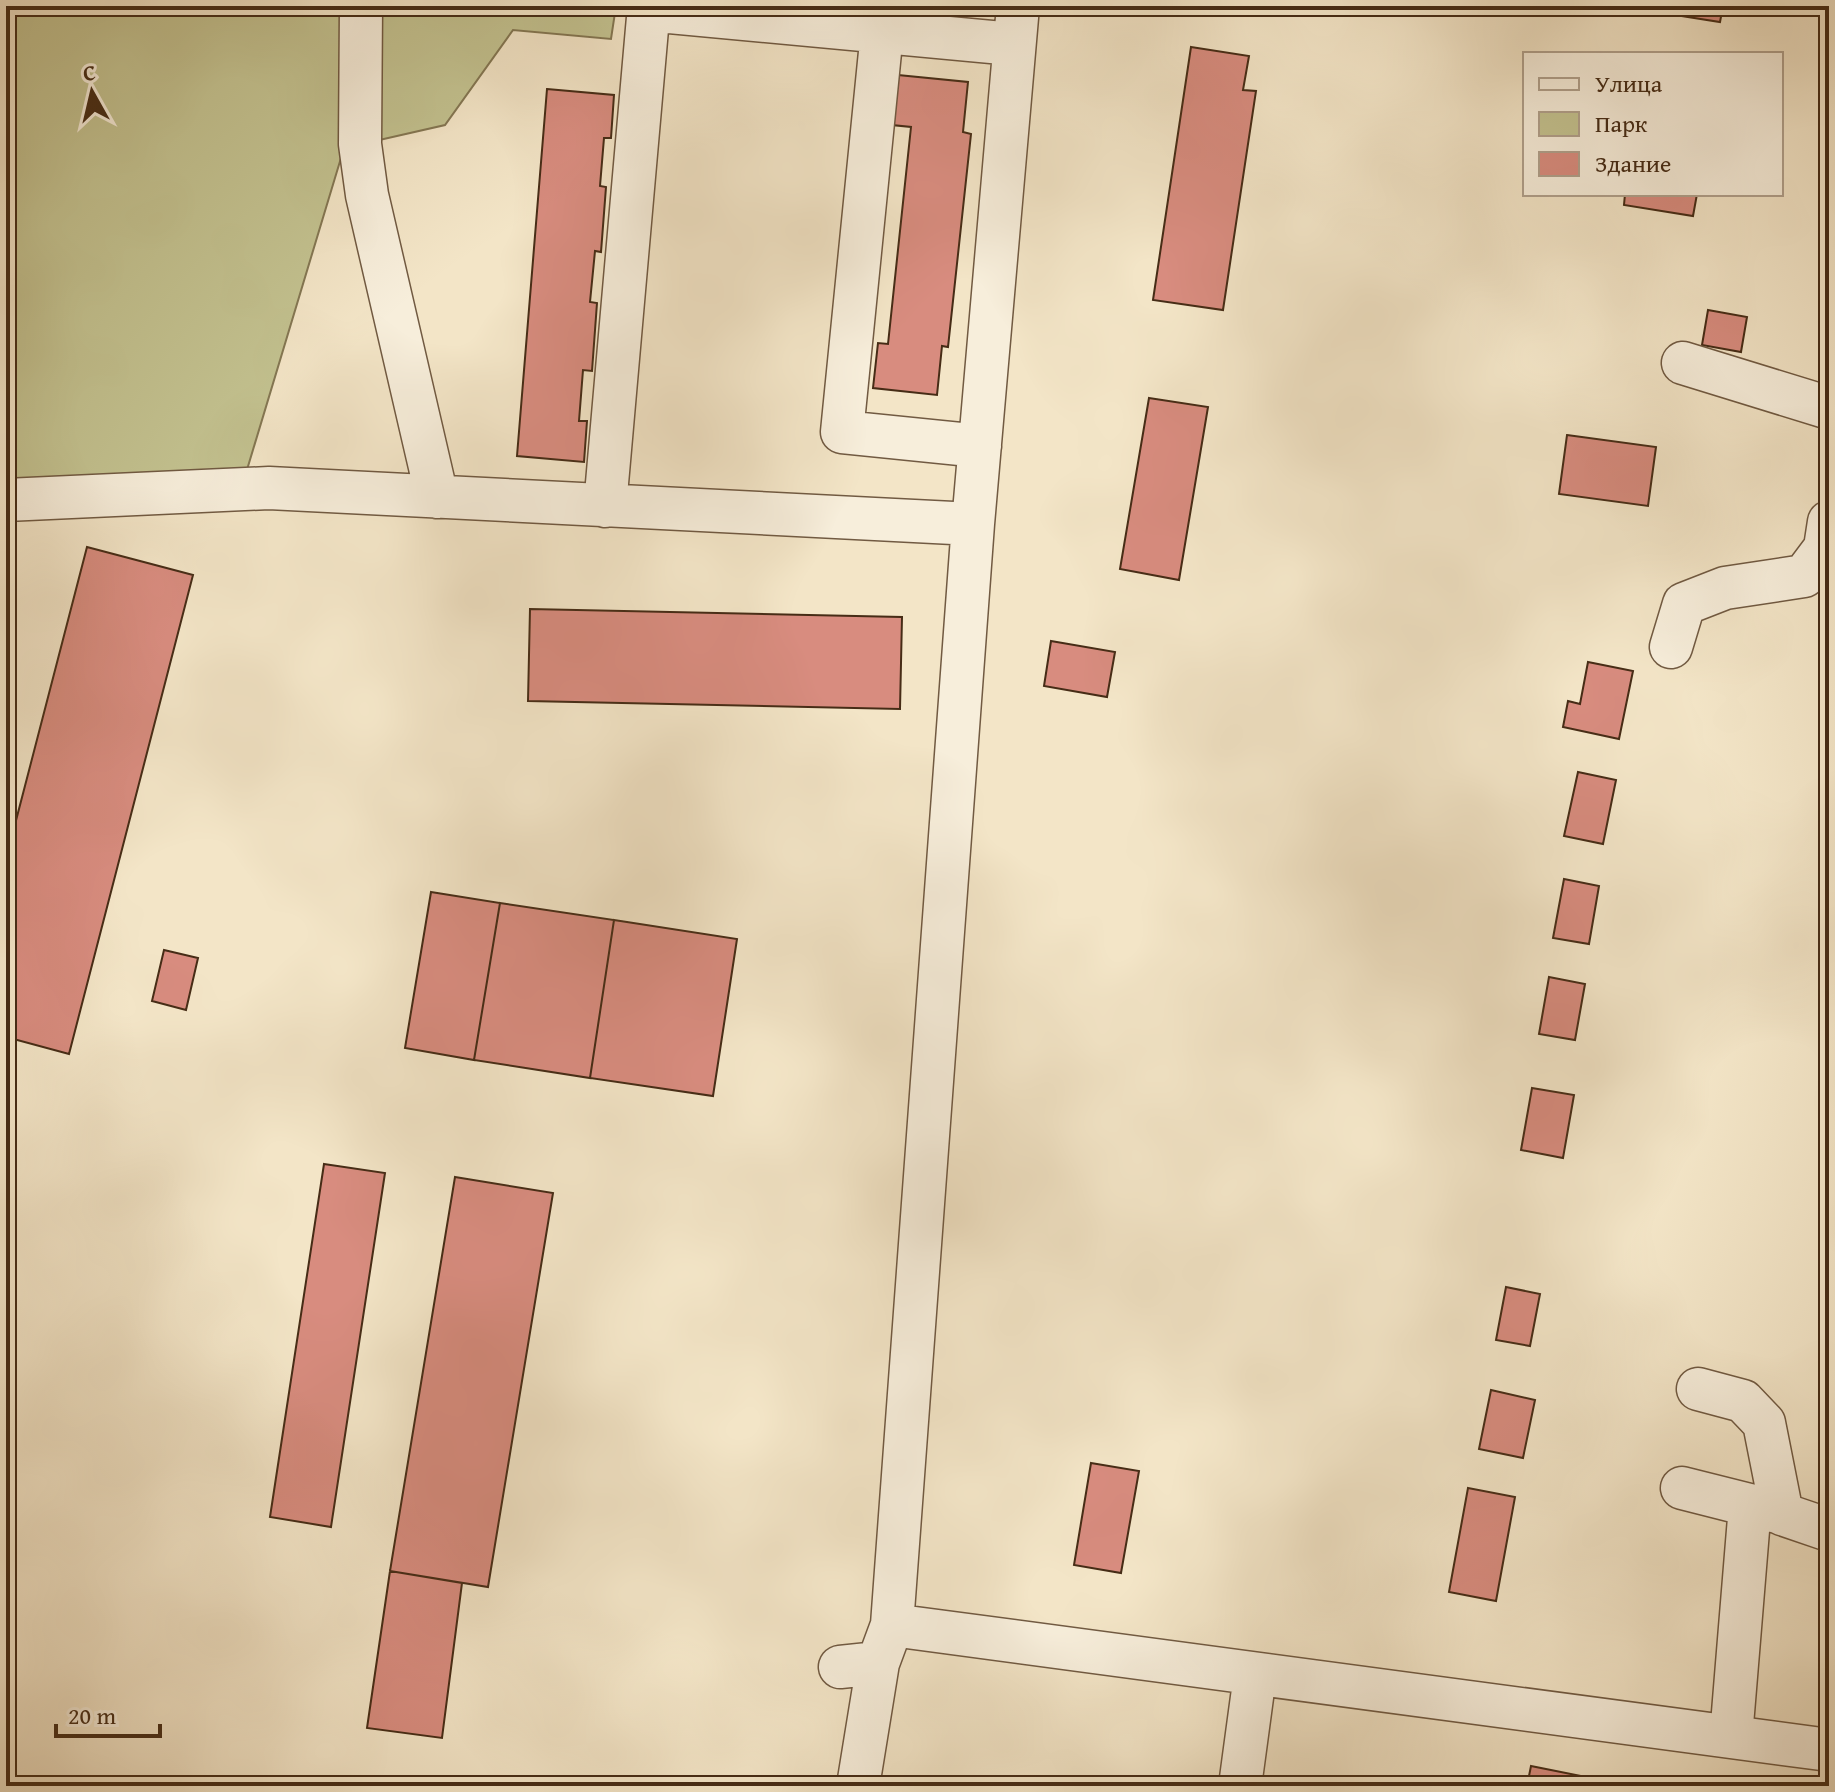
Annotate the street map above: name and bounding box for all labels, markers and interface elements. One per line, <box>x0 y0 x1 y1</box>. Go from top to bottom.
north arrow <box>52 52 132 132</box>
legend <box>1523 52 1783 196</box>
text: С <box>81 55 98 89</box>
text: Улица <box>1595 66 1663 101</box>
text: Парк <box>1595 106 1648 141</box>
text: Здание <box>1595 146 1671 181</box>
scale bar <box>56 1688 160 1738</box>
text: 20 m <box>68 1698 116 1733</box>

